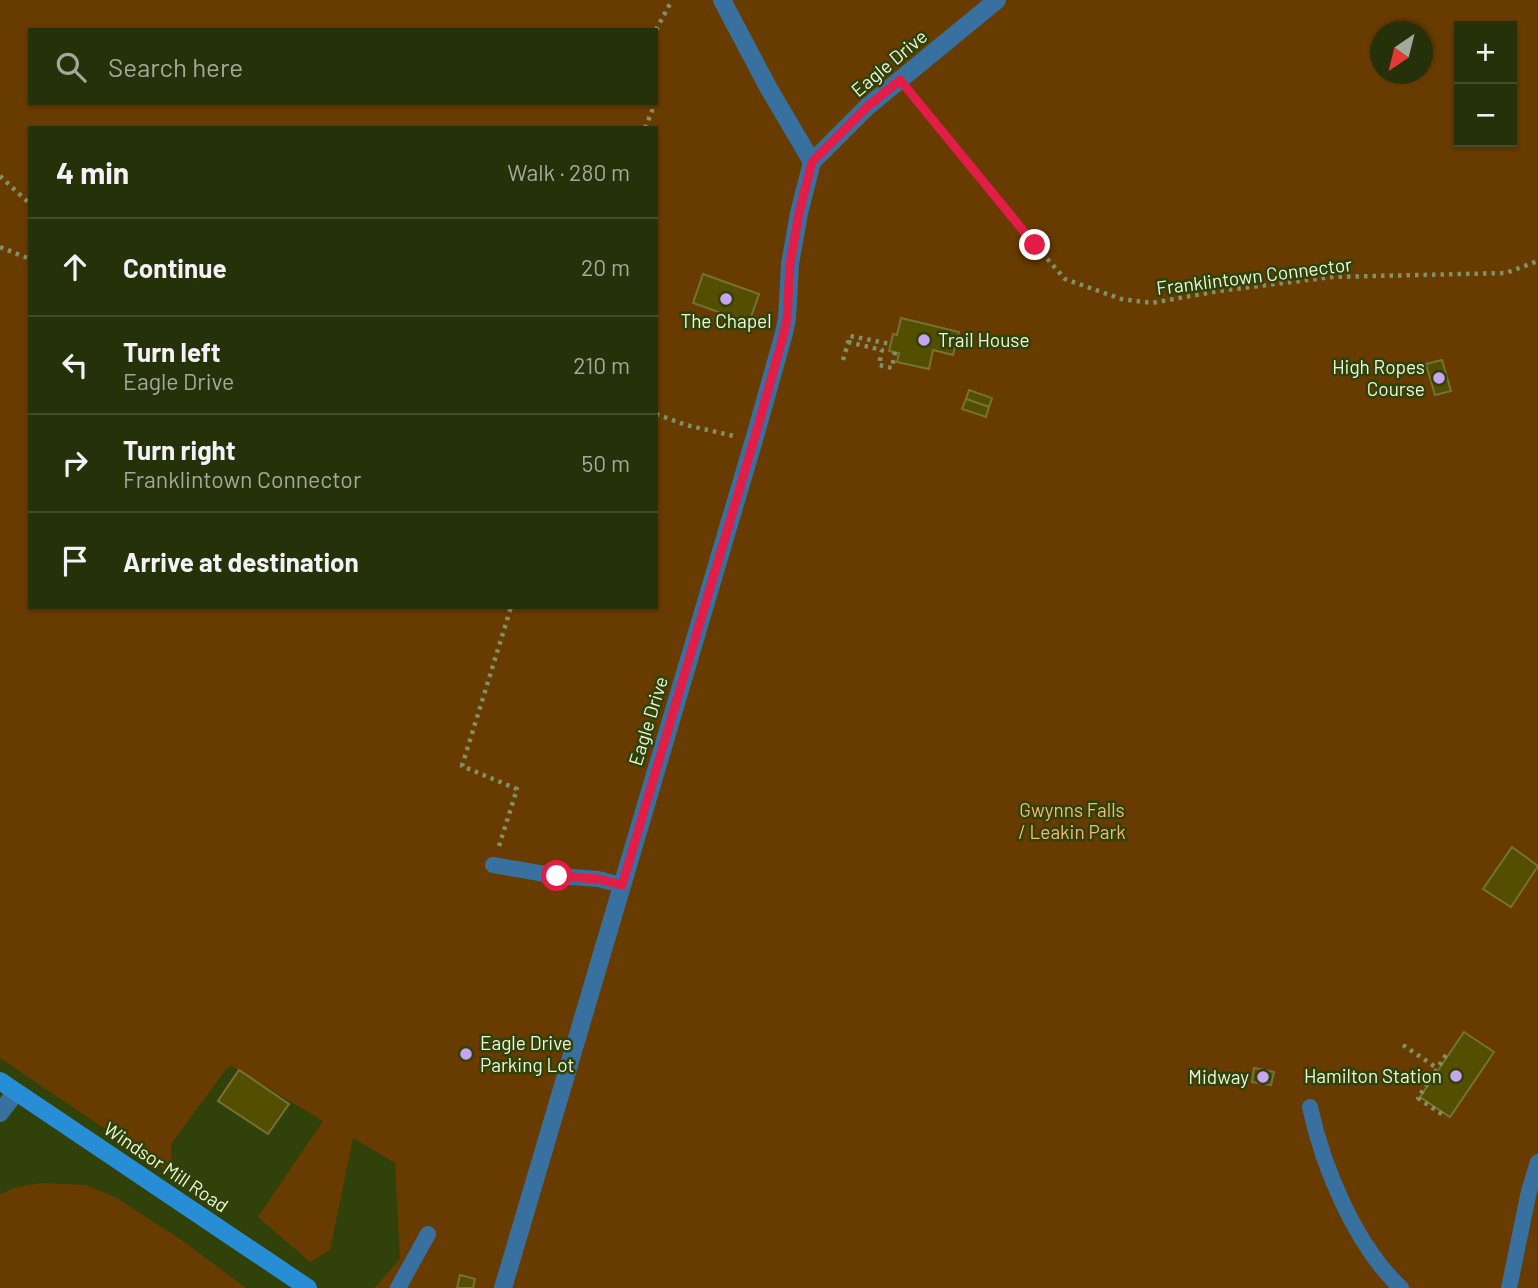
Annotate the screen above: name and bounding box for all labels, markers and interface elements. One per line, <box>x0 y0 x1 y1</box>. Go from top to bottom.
north arrow <box>1370 21 1433 84</box>
map controls <box>1454 21 1517 147</box>
button: + <box>1454 21 1517 84</box>
street label: Eagle Drive <box>846 24 931 101</box>
search box <box>28 28 658 105</box>
icon: search <box>52 48 90 86</box>
text: Search here <box>108 51 243 82</box>
button: − <box>1454 84 1517 147</box>
text: 4 min <box>56 154 129 190</box>
text: Walk · 280 m <box>507 158 630 186</box>
route end <box>1019 229 1050 260</box>
icon: ahead <box>56 248 94 286</box>
text: Continue <box>123 252 227 283</box>
street label: Franklintown Connector <box>1155 252 1353 299</box>
text: 20 m <box>581 253 630 281</box>
marker: The Chapel <box>718 291 734 307</box>
place label: The Chapel <box>680 309 772 332</box>
place label: Trail House <box>938 328 1030 351</box>
marker: Trail House <box>916 332 932 348</box>
text: Turn left <box>123 336 221 367</box>
icon: left <box>56 346 94 384</box>
text: 210 m <box>573 351 630 379</box>
place label: High Ropes Course <box>1332 355 1425 400</box>
text: Eagle Drive <box>123 367 234 395</box>
marker: High Ropes Course <box>1431 370 1447 386</box>
text: Turn right <box>123 434 236 465</box>
icon: right <box>56 444 94 482</box>
text: 50 m <box>582 449 630 477</box>
text: Franklintown Connector <box>123 465 361 493</box>
icon: arrive <box>56 542 94 580</box>
text: Arrive at destination <box>123 546 359 577</box>
street label: Eagle Drive <box>623 674 672 768</box>
park label: Gwynns Falls / Leakin Park <box>1018 798 1126 843</box>
route start <box>541 860 572 891</box>
place label: Eagle Drive Parking Lot <box>480 1031 574 1076</box>
marker: Eagle Drive Parking Lot <box>458 1046 474 1062</box>
place label: Hamilton Station <box>1304 1064 1442 1087</box>
place label: Midway <box>1188 1065 1249 1088</box>
marker: Hamilton Station <box>1448 1068 1464 1084</box>
marker: Midway <box>1255 1069 1271 1085</box>
street label: Windsor Mill Road <box>100 1116 233 1217</box>

